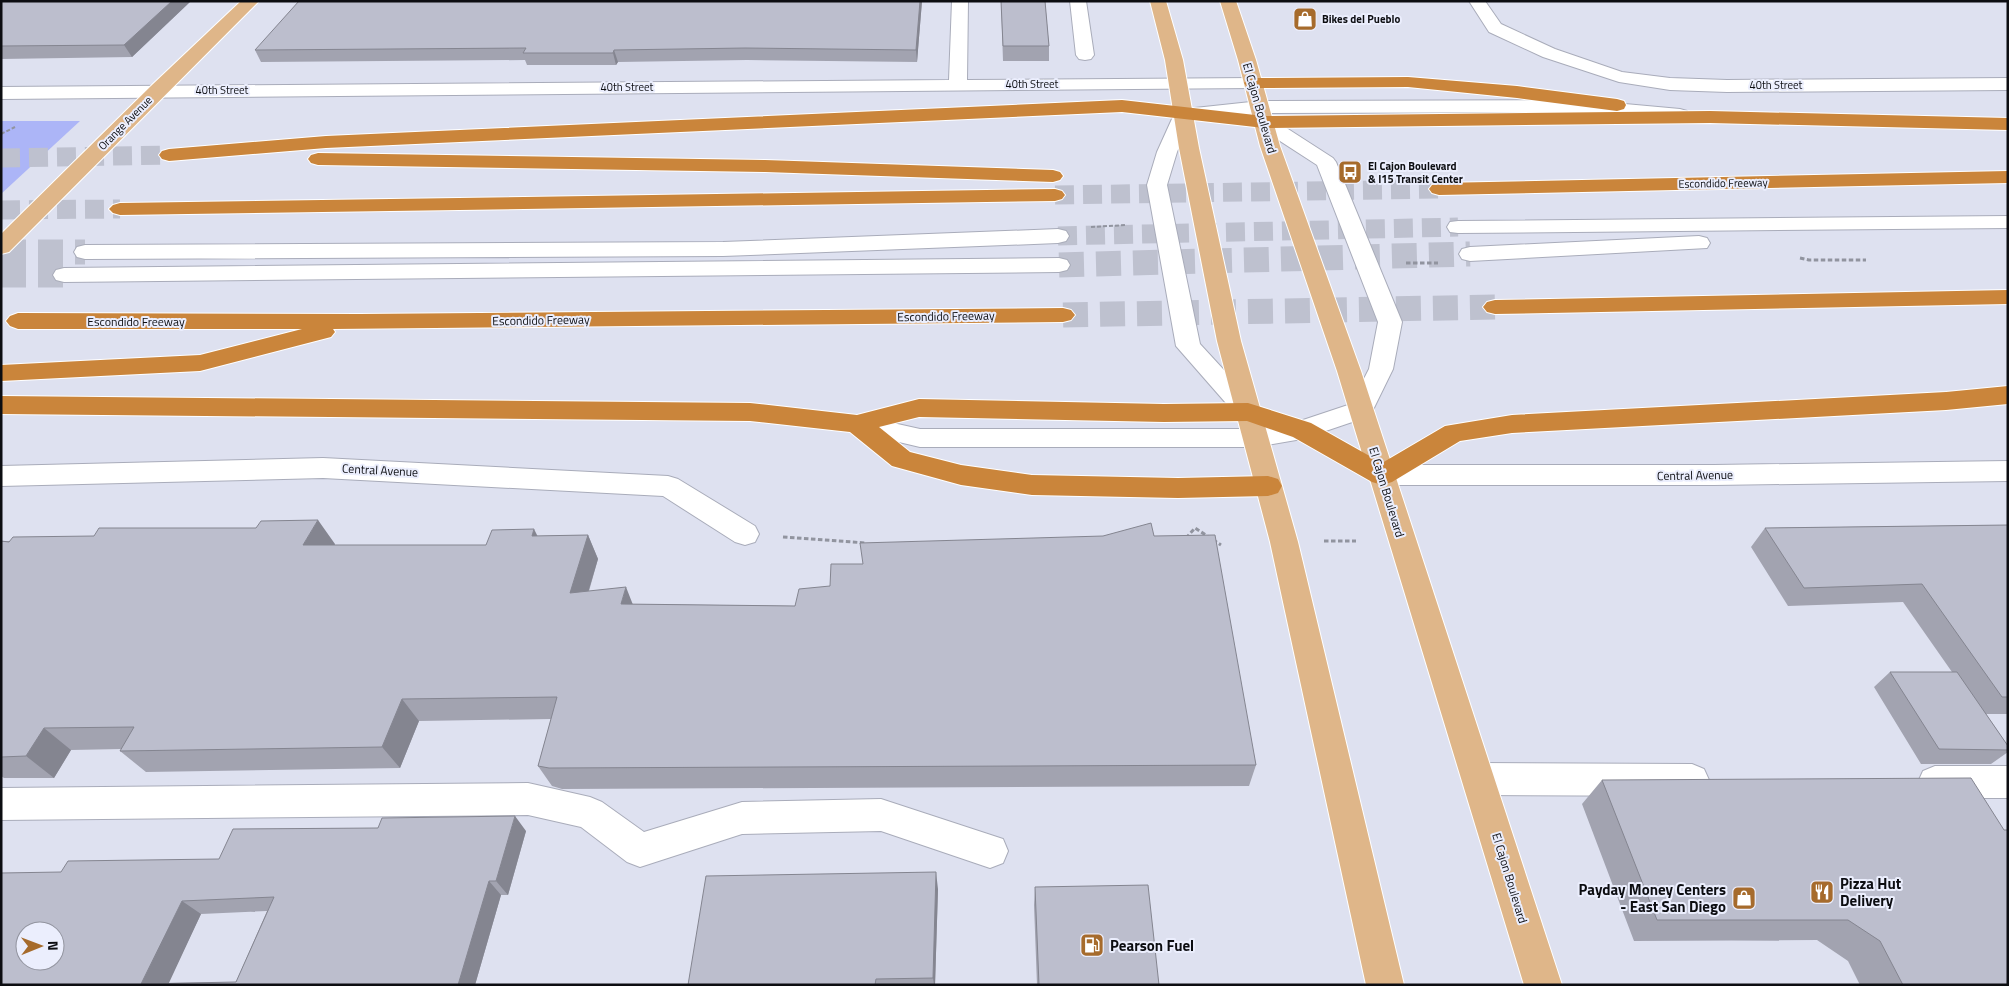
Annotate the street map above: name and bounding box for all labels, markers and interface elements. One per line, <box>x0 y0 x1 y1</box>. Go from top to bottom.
shop icon: Bikes del Pueblo <box>1292 6 1318 32</box>
place label: Bikes del Pueblo <box>1322 11 1400 27</box>
street label: El Cajon Boulevard <box>1238 60 1282 156</box>
street label: 40th Street <box>1006 76 1059 92</box>
street label: 40th Street <box>1750 77 1803 93</box>
street label: 40th Street <box>601 79 654 95</box>
street label: 40th Street <box>196 82 249 98</box>
street label: Orange Avenue <box>94 92 156 154</box>
place label: El Cajon Boulevard & I15 Transit Center <box>1368 158 1463 187</box>
bus stop icon: El Cajon Boulevard & I15 Transit Center <box>1337 159 1363 185</box>
street label: Escondido Freeway <box>1678 174 1768 192</box>
street label: Escondido Freeway <box>897 306 995 326</box>
street label: Escondido Freeway <box>492 310 590 330</box>
street label: Escondido Freeway <box>87 312 185 331</box>
street label: El Cajon Boulevard <box>1364 445 1410 539</box>
street label: Central Avenue <box>341 459 419 481</box>
street label: Central Avenue <box>1657 465 1733 485</box>
street label: El Cajon Boulevard <box>1487 831 1533 925</box>
place label: Pizza Hut Delivery <box>1840 872 1902 912</box>
place label: Payday Money Centers - East San Diego <box>1579 878 1726 918</box>
restaurant icon: Pizza Hut Delivery <box>1809 879 1835 905</box>
shop icon: Payday Money Centers - East San Diego <box>1731 885 1757 911</box>
north arrow <box>15 921 65 971</box>
fuel station icon: Pearson Fuel <box>1079 932 1105 958</box>
place label: Pearson Fuel <box>1110 934 1194 957</box>
text: N <box>43 941 64 951</box>

